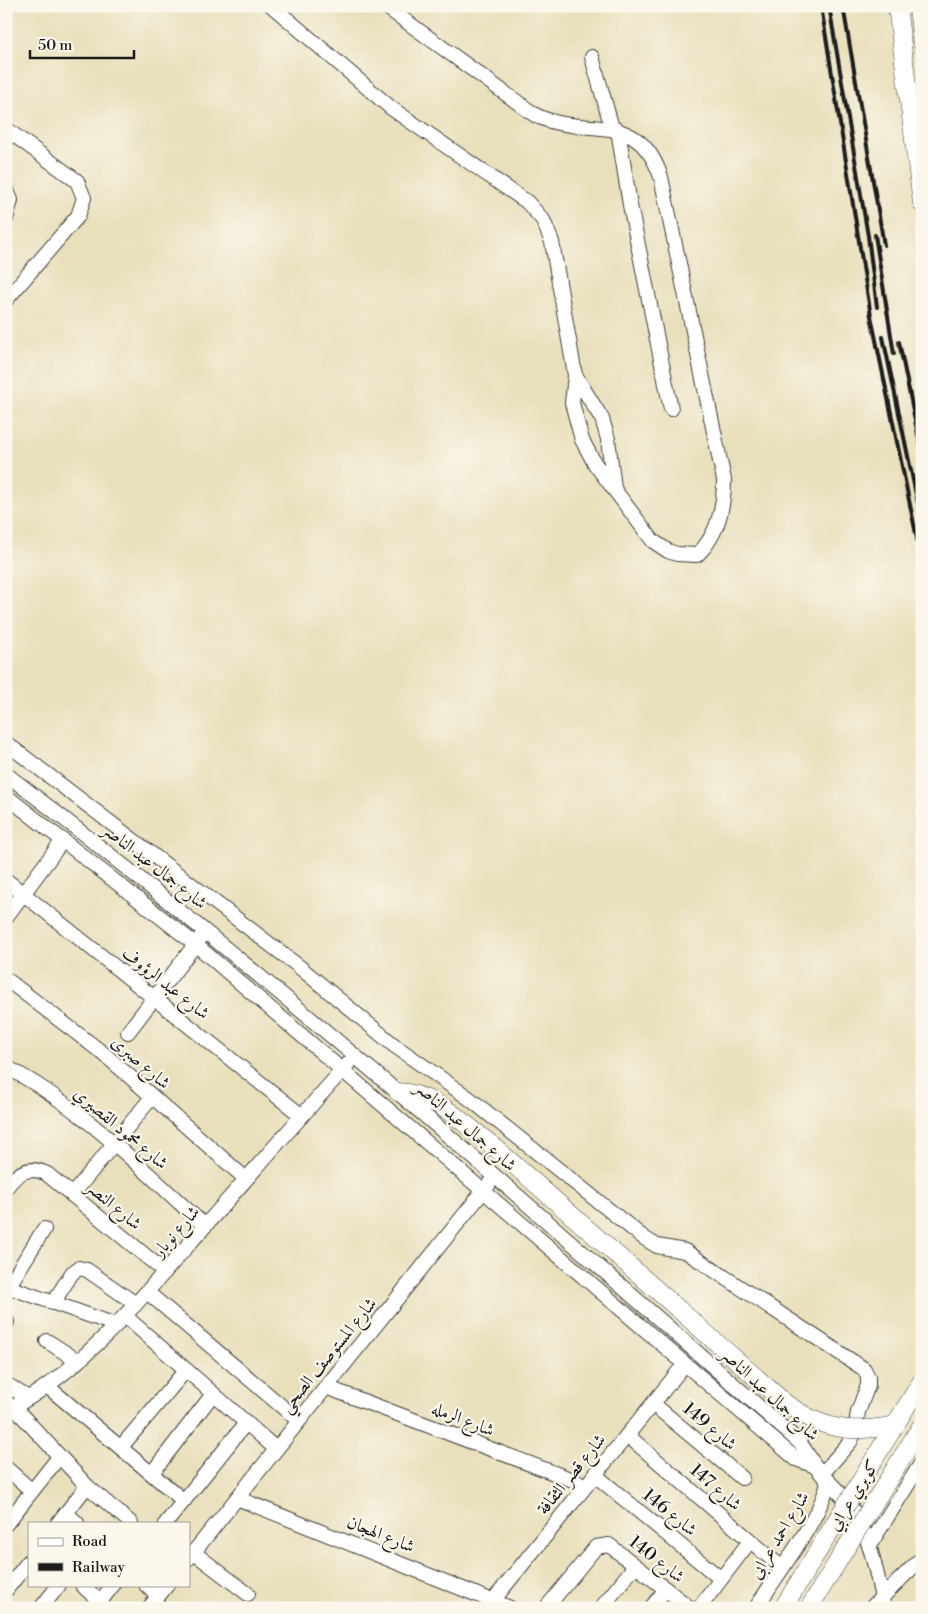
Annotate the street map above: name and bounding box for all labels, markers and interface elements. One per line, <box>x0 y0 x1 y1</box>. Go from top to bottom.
scale bar <box>30 28 134 60</box>
text: 50 m <box>38 36 72 55</box>
street label: شارع جمال عبد الناصر <box>94 817 212 917</box>
street label: شارع عبد الرؤوف <box>115 942 214 1027</box>
street label: شارع صبرى <box>104 1030 175 1097</box>
street label: شارع جمال عبد الناصر <box>407 1075 521 1179</box>
street label: شارع محمود القصيري <box>67 1082 173 1177</box>
street label: شارع النصر <box>78 1174 146 1238</box>
street label: شارع نوبار <box>146 1201 207 1265</box>
street label: شارع المستوصف الصحي <box>275 1293 386 1421</box>
street label: شارع جمال عبد الناصر <box>712 1341 824 1448</box>
street label: شارع الرمله <box>427 1397 498 1445</box>
street label: شارع 149 <box>676 1397 741 1458</box>
street label: شارع قصر الثقافة <box>532 1429 613 1521</box>
street label: كوبري عرابي <box>823 1455 887 1537</box>
street label: شارع 147 <box>683 1459 746 1518</box>
street label: شارع 146 <box>636 1483 702 1544</box>
street label: شارع احمد عرابى <box>744 1487 817 1585</box>
street label: شارع الهجان <box>342 1510 418 1561</box>
legend <box>28 1522 190 1586</box>
street label: شارع 140 <box>622 1530 689 1591</box>
text: Road <box>72 1532 107 1551</box>
text: Railway <box>72 1558 126 1577</box>

